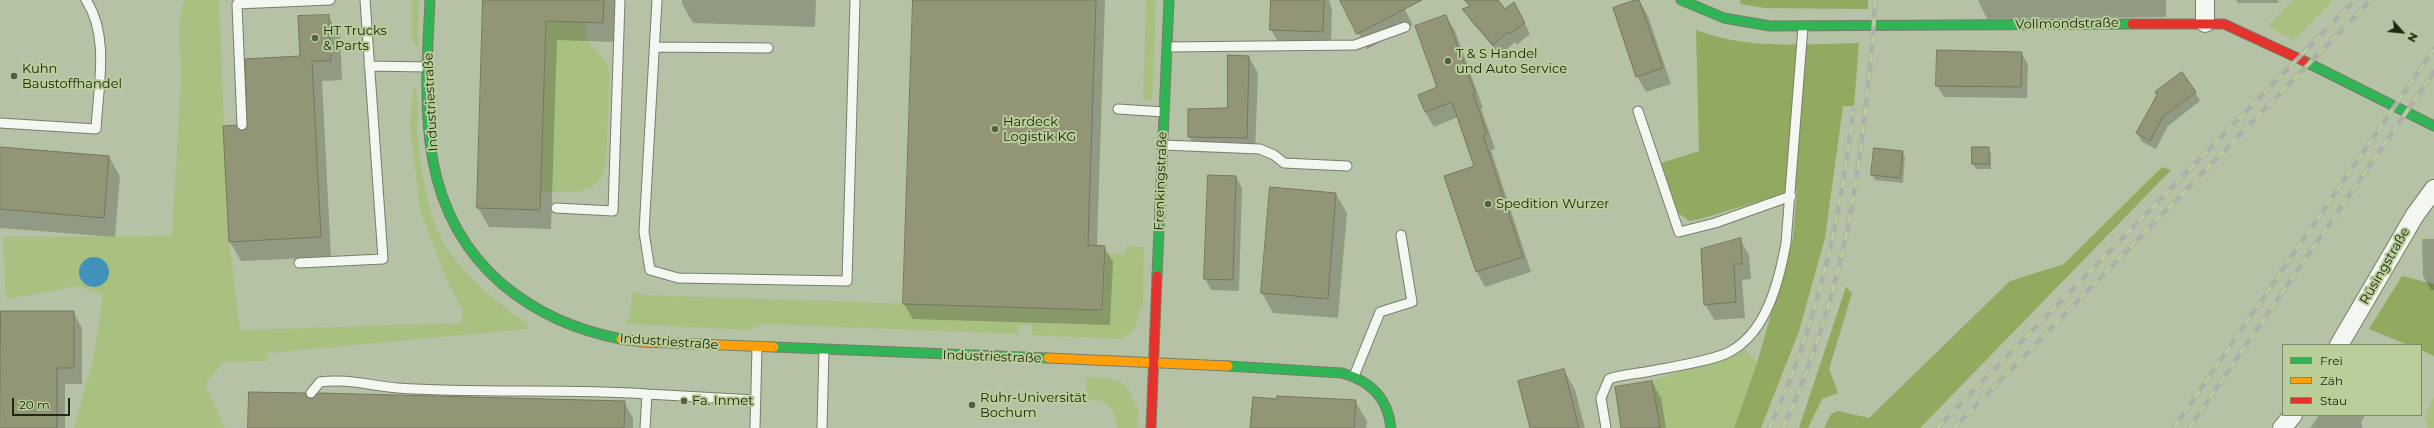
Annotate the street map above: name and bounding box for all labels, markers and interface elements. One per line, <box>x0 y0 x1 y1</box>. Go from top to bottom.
north arrow <box>2382 12 2422 52</box>
street label: Vollmondstraße <box>2015 15 2119 33</box>
place label: HT Trucks & Parts <box>323 23 387 54</box>
text: N <box>2404 30 2421 45</box>
marker: HT Trucks & Parts <box>310 33 320 43</box>
place label: T & S Handel und Auto Service <box>1456 46 1567 77</box>
street label: Industriestraße <box>421 52 441 152</box>
marker: T & S Handel und Auto Service <box>1443 56 1453 66</box>
place label: Kuhn Baustoffhandel <box>22 61 122 92</box>
marker: Kuhn Baustoffhandel <box>9 71 19 81</box>
place label: Hardeck Logistik KG <box>1003 114 1076 145</box>
marker: Hardeck Logistik KG <box>990 124 1000 134</box>
street label: Frenkingstraße <box>1151 131 1171 231</box>
place label: Spedition Wurzer <box>1496 196 1610 212</box>
marker: Spedition Wurzer <box>1483 199 1493 209</box>
street label: Rüsingstraße <box>2357 225 2413 307</box>
street label: Industriestraße <box>619 331 719 353</box>
legend <box>2282 344 2422 416</box>
street label: Industriestraße <box>942 347 1042 367</box>
text: Frei <box>2320 353 2343 368</box>
text: Zäh <box>2320 373 2343 388</box>
scale bar <box>14 390 72 416</box>
place label: Ruhr-Universität Bochum <box>980 390 1087 421</box>
place label: Fa. Inmet <box>692 393 753 409</box>
text: Stau <box>2320 393 2347 408</box>
marker: Fa. Inmet <box>679 396 689 406</box>
text: 20 m <box>19 397 50 412</box>
marker: Ruhr-Universität Bochum <box>967 400 977 410</box>

